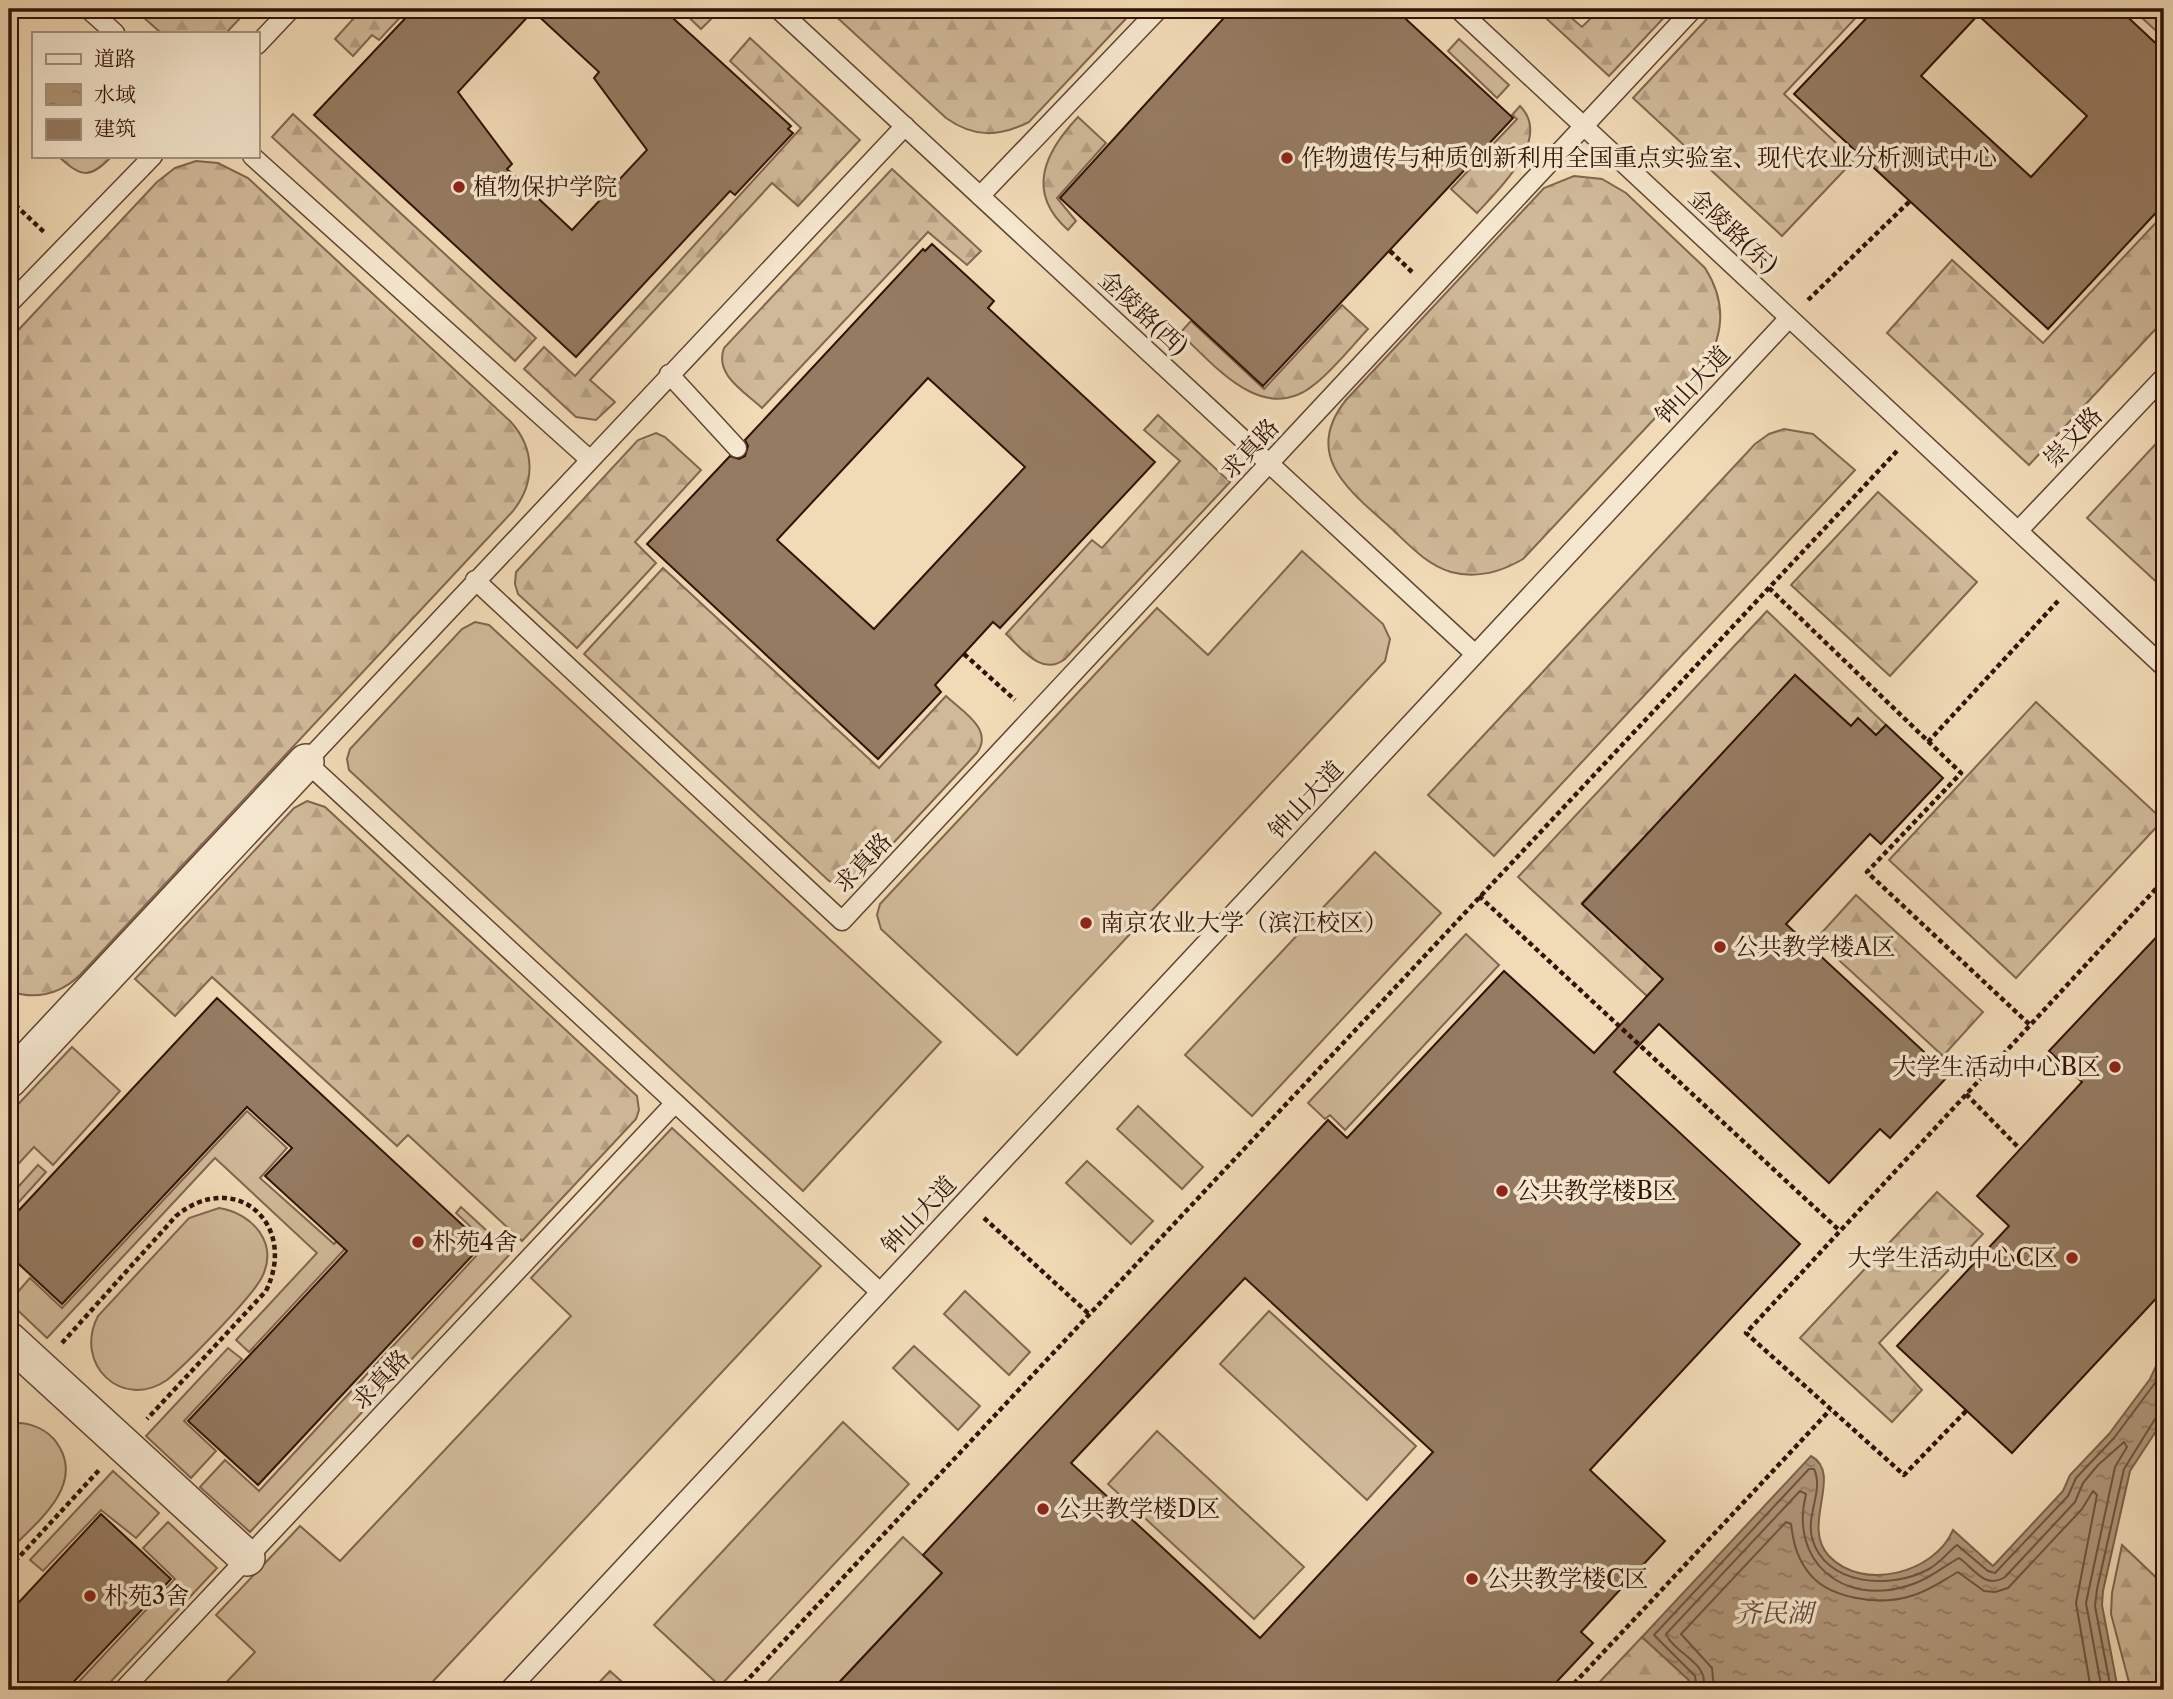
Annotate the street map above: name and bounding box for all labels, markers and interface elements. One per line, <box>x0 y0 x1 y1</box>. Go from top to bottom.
legend <box>32 32 259 158</box>
text: 道路 <box>94 46 136 71</box>
text: 水域 <box>94 82 136 107</box>
text: 建筑 <box>94 116 136 141</box>
place label: 作物遗传与种质创新利用全国重点实验室、现代农业分析测试中心 <box>1301 143 1997 172</box>
marker: 作物遗传与种质创新利用全国重点实验室、现代农业分析测试中心 <box>1279 150 1295 166</box>
place label: 植物保护学院 <box>473 172 617 201</box>
marker: 植物保护学院 <box>451 179 467 195</box>
street label: 金陵路(东) <box>1683 182 1784 279</box>
street label: 金陵路(西) <box>1093 264 1194 361</box>
street label: 钟山大道 <box>1649 340 1736 430</box>
street label: 崇文路 <box>2037 401 2108 473</box>
street label: 求真路 <box>1214 412 1285 485</box>
street label: 钟山大道 <box>1262 755 1349 845</box>
street label: 求真路 <box>827 826 898 899</box>
place label: 南京农业大学（滨江校区） <box>1100 908 1388 937</box>
marker: 南京农业大学（滨江校区） <box>1078 915 1094 931</box>
place label: 公共教学楼A区 <box>1734 932 1896 961</box>
marker: 公共教学楼A区 <box>1712 939 1728 955</box>
place label: 大学生活动中心B区 <box>1892 1052 2101 1081</box>
marker: 大学生活动中心B区 <box>2107 1059 2123 1075</box>
street label: 钟山大道 <box>875 1170 962 1260</box>
place label: 公共教学楼B区 <box>1516 1176 1677 1205</box>
marker: 公共教学楼B区 <box>1494 1183 1510 1199</box>
place label: 朴苑4舍 <box>432 1227 518 1256</box>
marker: 朴苑4舍 <box>410 1234 426 1250</box>
place label: 大学生活动中心C区 <box>1847 1243 2058 1272</box>
marker: 大学生活动中心C区 <box>2064 1250 2080 1266</box>
street label: 求真路 <box>345 1343 416 1416</box>
place label: 公共教学楼D区 <box>1057 1494 1220 1523</box>
marker: 公共教学楼D区 <box>1035 1501 1051 1517</box>
place label: 公共教学楼C区 <box>1486 1564 1649 1593</box>
marker: 公共教学楼C区 <box>1464 1571 1480 1587</box>
place label: 朴苑3舍 <box>104 1581 189 1610</box>
marker: 朴苑3舍 <box>82 1588 98 1604</box>
water label: 齐民湖 <box>1735 1597 1817 1629</box>

